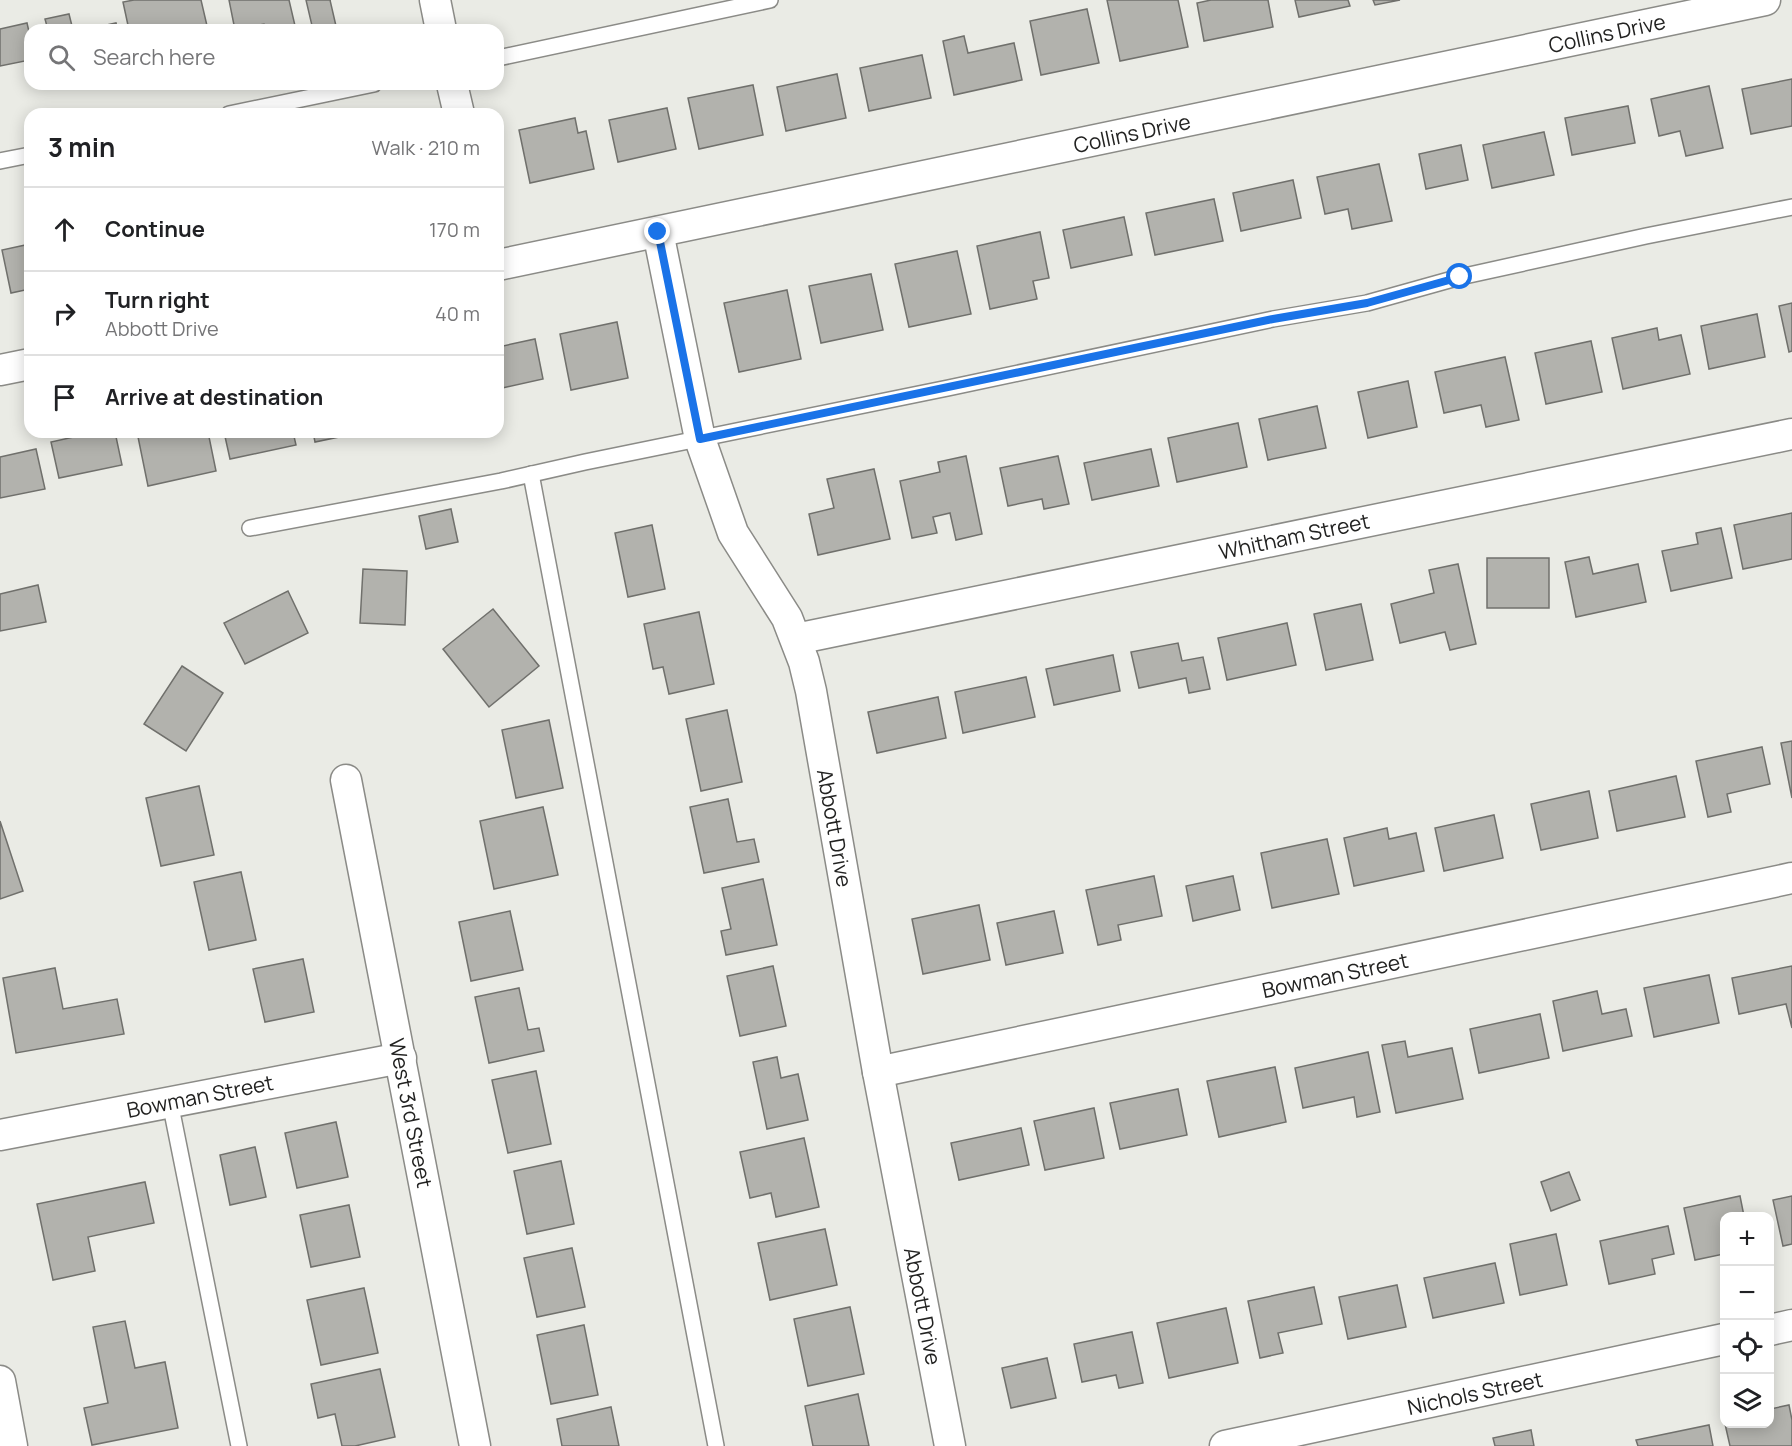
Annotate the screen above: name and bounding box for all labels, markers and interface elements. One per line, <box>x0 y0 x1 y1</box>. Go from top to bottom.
street label: Collins Drive <box>1546 7 1668 59</box>
search box <box>24 24 504 90</box>
icon: search <box>45 41 78 74</box>
text: Search here <box>93 42 215 72</box>
street label: Collins Drive <box>1071 107 1193 159</box>
text: 3 min <box>48 129 115 165</box>
text: Walk · 210 m <box>372 134 480 161</box>
icon: ahead <box>48 213 81 246</box>
text: Continue <box>105 214 205 244</box>
text: 170 m <box>429 216 480 243</box>
route end <box>644 218 670 244</box>
route start <box>1446 263 1472 289</box>
text: Turn right <box>105 285 210 315</box>
icon: right <box>48 297 81 330</box>
text: 40 m <box>435 300 480 327</box>
text: Abbott Drive <box>105 315 219 342</box>
icon: arrive <box>48 381 81 414</box>
text: Arrive at destination <box>105 382 323 412</box>
street label: Whitham Street <box>1216 506 1372 566</box>
street label: Abbott Drive <box>811 767 859 889</box>
street label: Bowman Street <box>1259 946 1411 1004</box>
street label: West 3rd Street <box>383 1036 439 1190</box>
street label: Bowman Street <box>124 1068 276 1124</box>
map controls <box>1720 1212 1774 1428</box>
button: + <box>1720 1212 1774 1266</box>
street label: Abbott Drive <box>898 1245 948 1367</box>
button: − <box>1720 1266 1774 1320</box>
button: locate <box>1720 1320 1774 1374</box>
street label: Nichols Street <box>1405 1365 1545 1421</box>
button: layers <box>1720 1374 1774 1428</box>

